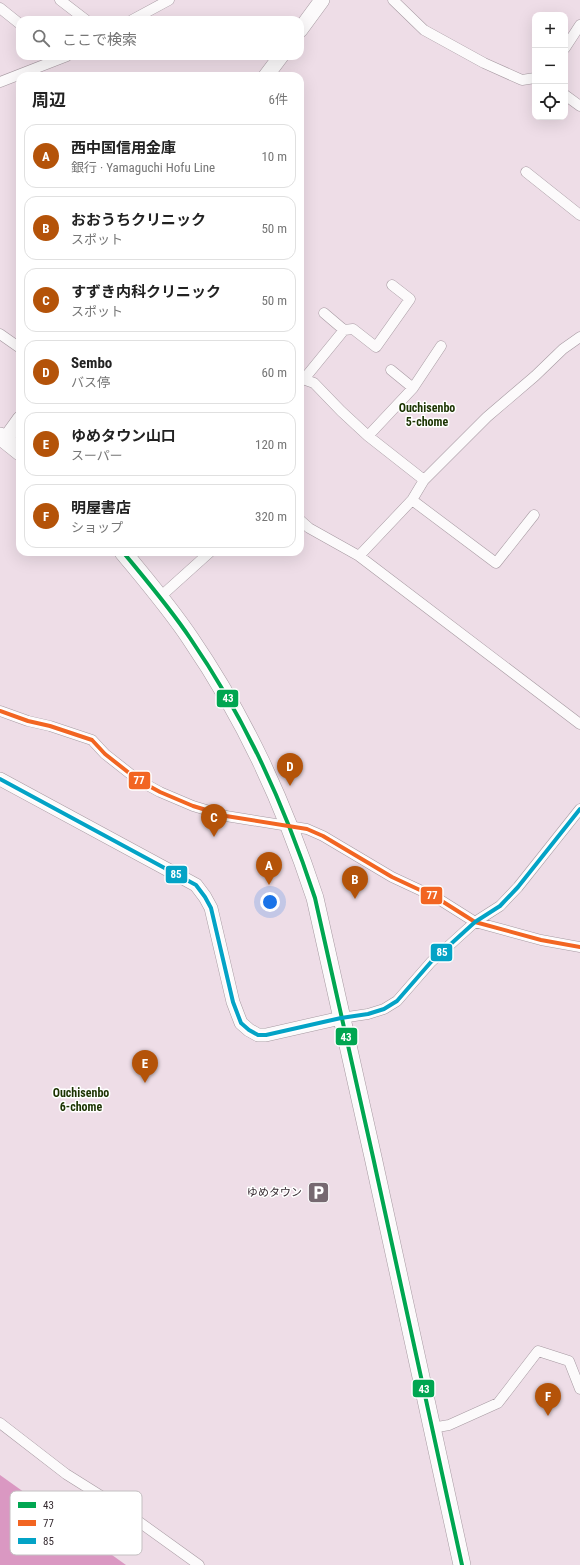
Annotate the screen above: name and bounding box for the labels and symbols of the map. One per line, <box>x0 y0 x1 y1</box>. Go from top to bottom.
district label: Ouchisenbo 5-chome <box>399 401 455 429</box>
line badge: 43 <box>216 689 239 708</box>
text: 43 <box>222 692 234 705</box>
pin: D <box>277 753 303 786</box>
line badge: 77 <box>128 771 151 790</box>
text: 77 <box>133 774 145 787</box>
pin: C <box>201 804 227 837</box>
pin: A <box>256 852 282 885</box>
line badge: 85 <box>165 865 188 884</box>
pin: B <box>342 866 368 899</box>
text: 85 <box>170 868 182 881</box>
line badge: 77 <box>420 886 443 905</box>
text: 77 <box>426 889 438 902</box>
your location <box>260 892 280 912</box>
line badge: 85 <box>430 943 453 962</box>
text: 85 <box>436 946 448 959</box>
line badge: 43 <box>335 1027 358 1046</box>
text: 43 <box>340 1031 352 1044</box>
pin: E <box>132 1050 158 1083</box>
district label: Ouchisenbo 6-chome <box>53 1086 109 1114</box>
parking icon: ゆめタウン <box>305 1179 331 1205</box>
place label: ゆめタウン <box>247 1186 302 1199</box>
line badge: 43 <box>412 1379 435 1398</box>
text: 43 <box>418 1383 430 1396</box>
pin: F <box>535 1383 561 1416</box>
legend <box>10 1491 142 1555</box>
text: 43 <box>43 1499 54 1512</box>
text: 77 <box>43 1517 54 1530</box>
text: 85 <box>43 1535 54 1548</box>

